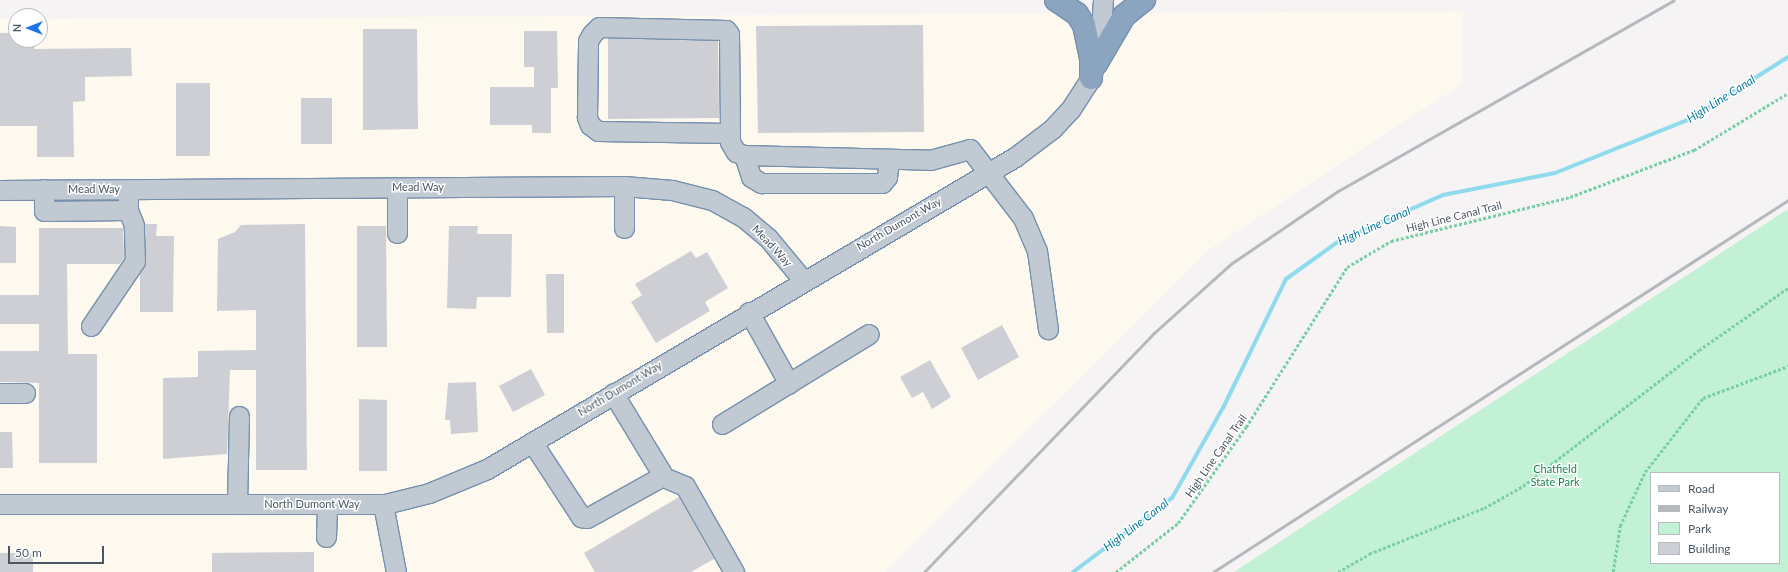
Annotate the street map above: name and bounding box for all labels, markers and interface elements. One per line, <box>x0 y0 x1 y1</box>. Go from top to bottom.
north arrow <box>8 8 48 48</box>
text: N <box>10 24 23 32</box>
water label: High Line Canal <box>1684 72 1758 126</box>
street label: Mead Way <box>392 180 444 194</box>
street label: Mead Way <box>68 182 120 196</box>
street label: North Dumont Way <box>854 194 944 254</box>
street label: High Line Canal Trail <box>1405 199 1503 235</box>
water label: High Line Canal <box>1335 204 1413 248</box>
street label: Mead Way <box>749 222 795 270</box>
street label: North Dumont Way <box>576 359 664 419</box>
street label: High Line Canal Trail <box>1182 412 1250 500</box>
park label: Chatfield State Park <box>1530 463 1580 489</box>
legend <box>1650 472 1780 564</box>
text: Road <box>1688 481 1715 496</box>
water label: High Line Canal <box>1100 496 1172 554</box>
street label: North Dumont Way <box>264 497 360 511</box>
text: Railway <box>1688 501 1728 516</box>
text: Park <box>1688 521 1711 536</box>
scale bar <box>10 538 106 564</box>
text: Building <box>1688 541 1731 556</box>
text: 50 m <box>15 545 42 560</box>

